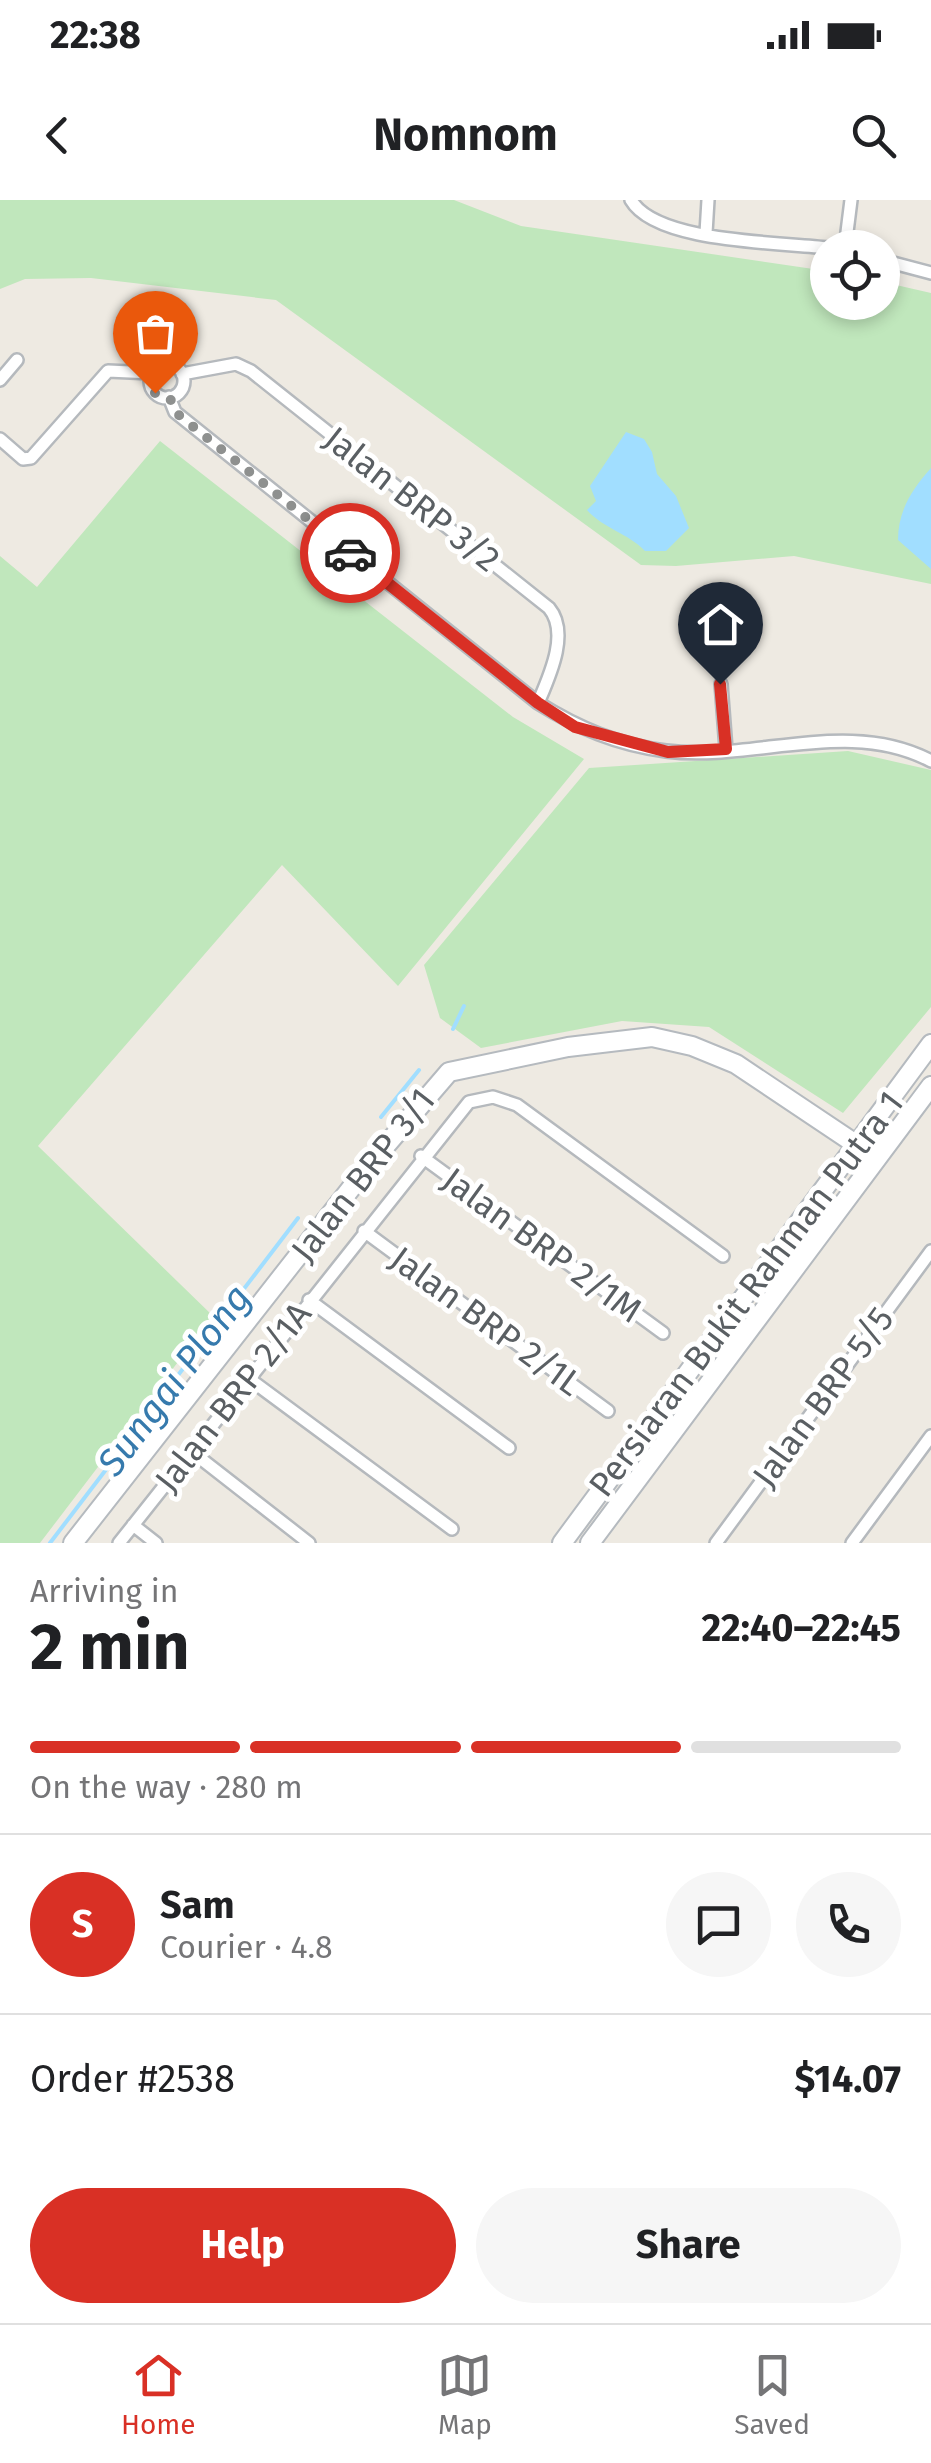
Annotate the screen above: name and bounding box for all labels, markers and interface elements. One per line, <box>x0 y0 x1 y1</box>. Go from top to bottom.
text: 22:38 <box>50 12 141 58</box>
icon: back <box>30 108 85 163</box>
text: Nomnom <box>373 108 558 162</box>
icon: search <box>846 108 901 163</box>
map controls <box>810 230 900 320</box>
button: locate <box>810 230 900 320</box>
pin <box>113 291 198 394</box>
icon: bag <box>128 306 183 361</box>
street label: Jalan BRP 3/2 <box>316 417 508 581</box>
courier <box>300 503 400 603</box>
icon: car <box>323 526 378 581</box>
pin <box>678 582 763 685</box>
icon: home <box>693 597 748 652</box>
street label: Jalan BRP 3/1 <box>282 1080 444 1270</box>
street label: Persiaran Bukit Rahman Putra 1 <box>580 1083 912 1505</box>
street label: Jalan BRP 2/1M <box>434 1159 650 1331</box>
street label: Jalan BRP 2/1L <box>382 1237 590 1405</box>
water label: Sungai Plong <box>87 1276 261 1485</box>
street label: Jalan BRP 2/1A <box>146 1294 320 1500</box>
street label: Jalan BRP 5/5 <box>744 1299 902 1495</box>
text: Arriving in <box>30 1572 178 1610</box>
text: 22:40–22:45 <box>701 1605 901 1651</box>
text: 2 min <box>30 1608 190 1686</box>
text: On the way · 280 m <box>30 1768 303 1806</box>
button: chat <box>666 1872 771 1977</box>
button: phone <box>796 1872 901 1977</box>
text: Sam <box>160 1882 235 1928</box>
text: S <box>72 1901 93 1947</box>
text: Courier · 4.8 <box>160 1928 333 1966</box>
text: Order #2538 <box>30 2056 235 2102</box>
text: $14.07 <box>795 2056 901 2102</box>
button: Help <box>30 2188 456 2303</box>
button: Share <box>476 2188 901 2303</box>
tab: Home <box>121 2348 196 2441</box>
tab: Map <box>437 2348 492 2441</box>
tab: Saved <box>734 2348 810 2441</box>

